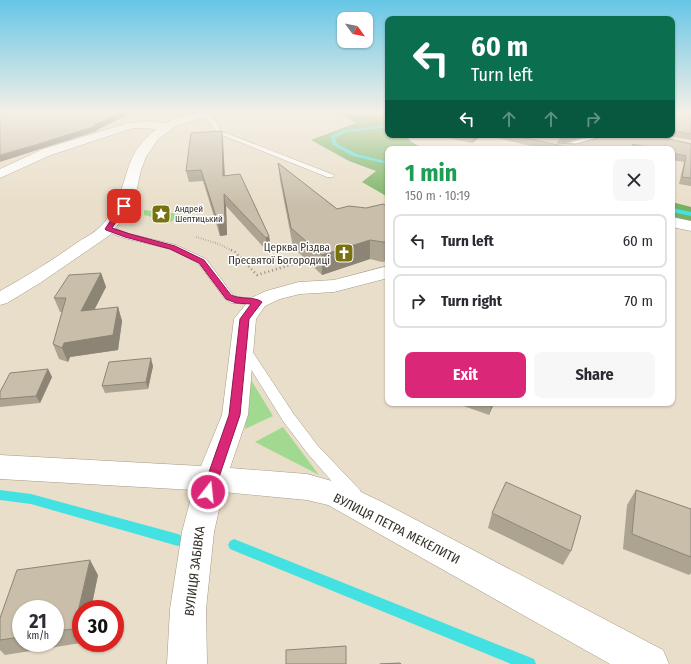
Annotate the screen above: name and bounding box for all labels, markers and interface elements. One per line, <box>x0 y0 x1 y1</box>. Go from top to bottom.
north arrow <box>337 12 373 48</box>
map controls <box>337 12 373 48</box>
text: 60 m <box>471 30 528 63</box>
icon: left <box>405 32 457 84</box>
text: Turn left <box>471 64 533 86</box>
icon: left <box>456 108 478 130</box>
icon: ahead <box>498 108 520 130</box>
icon: ahead <box>540 108 562 130</box>
icon: right <box>582 108 604 130</box>
text: 1 min <box>405 159 457 187</box>
button: close <box>613 159 655 201</box>
text: 150 m · 10:19 <box>405 188 470 203</box>
pin <box>107 189 141 223</box>
icon: arrive <box>113 195 135 217</box>
place icon: Андрей Шептицький <box>150 203 172 225</box>
place label: Андрей Шептицький <box>175 204 223 224</box>
icon: left <box>407 230 429 252</box>
text: Turn left <box>441 232 494 250</box>
text: 60 m <box>623 232 653 250</box>
place label: Церква Різдва Пресвятої Богородиці <box>228 241 330 267</box>
church icon: Церква Різдва Пресвятої Богородиці <box>333 242 355 264</box>
icon: right <box>407 290 429 312</box>
text: Turn right <box>441 292 502 310</box>
text: 70 m <box>624 292 653 310</box>
button: Exit <box>405 352 526 398</box>
button: Share <box>534 352 655 398</box>
position arrow <box>187 471 229 513</box>
street label: ВУЛИЦЯ ПЕТРА МЕКЕЛИТИ <box>331 490 463 567</box>
street label: ВУЛИЦЯ ЗАБІВКА <box>182 525 207 617</box>
speed limit sign: 30 <box>72 600 124 652</box>
text: 21 <box>29 609 47 633</box>
text: km/h <box>27 630 49 642</box>

